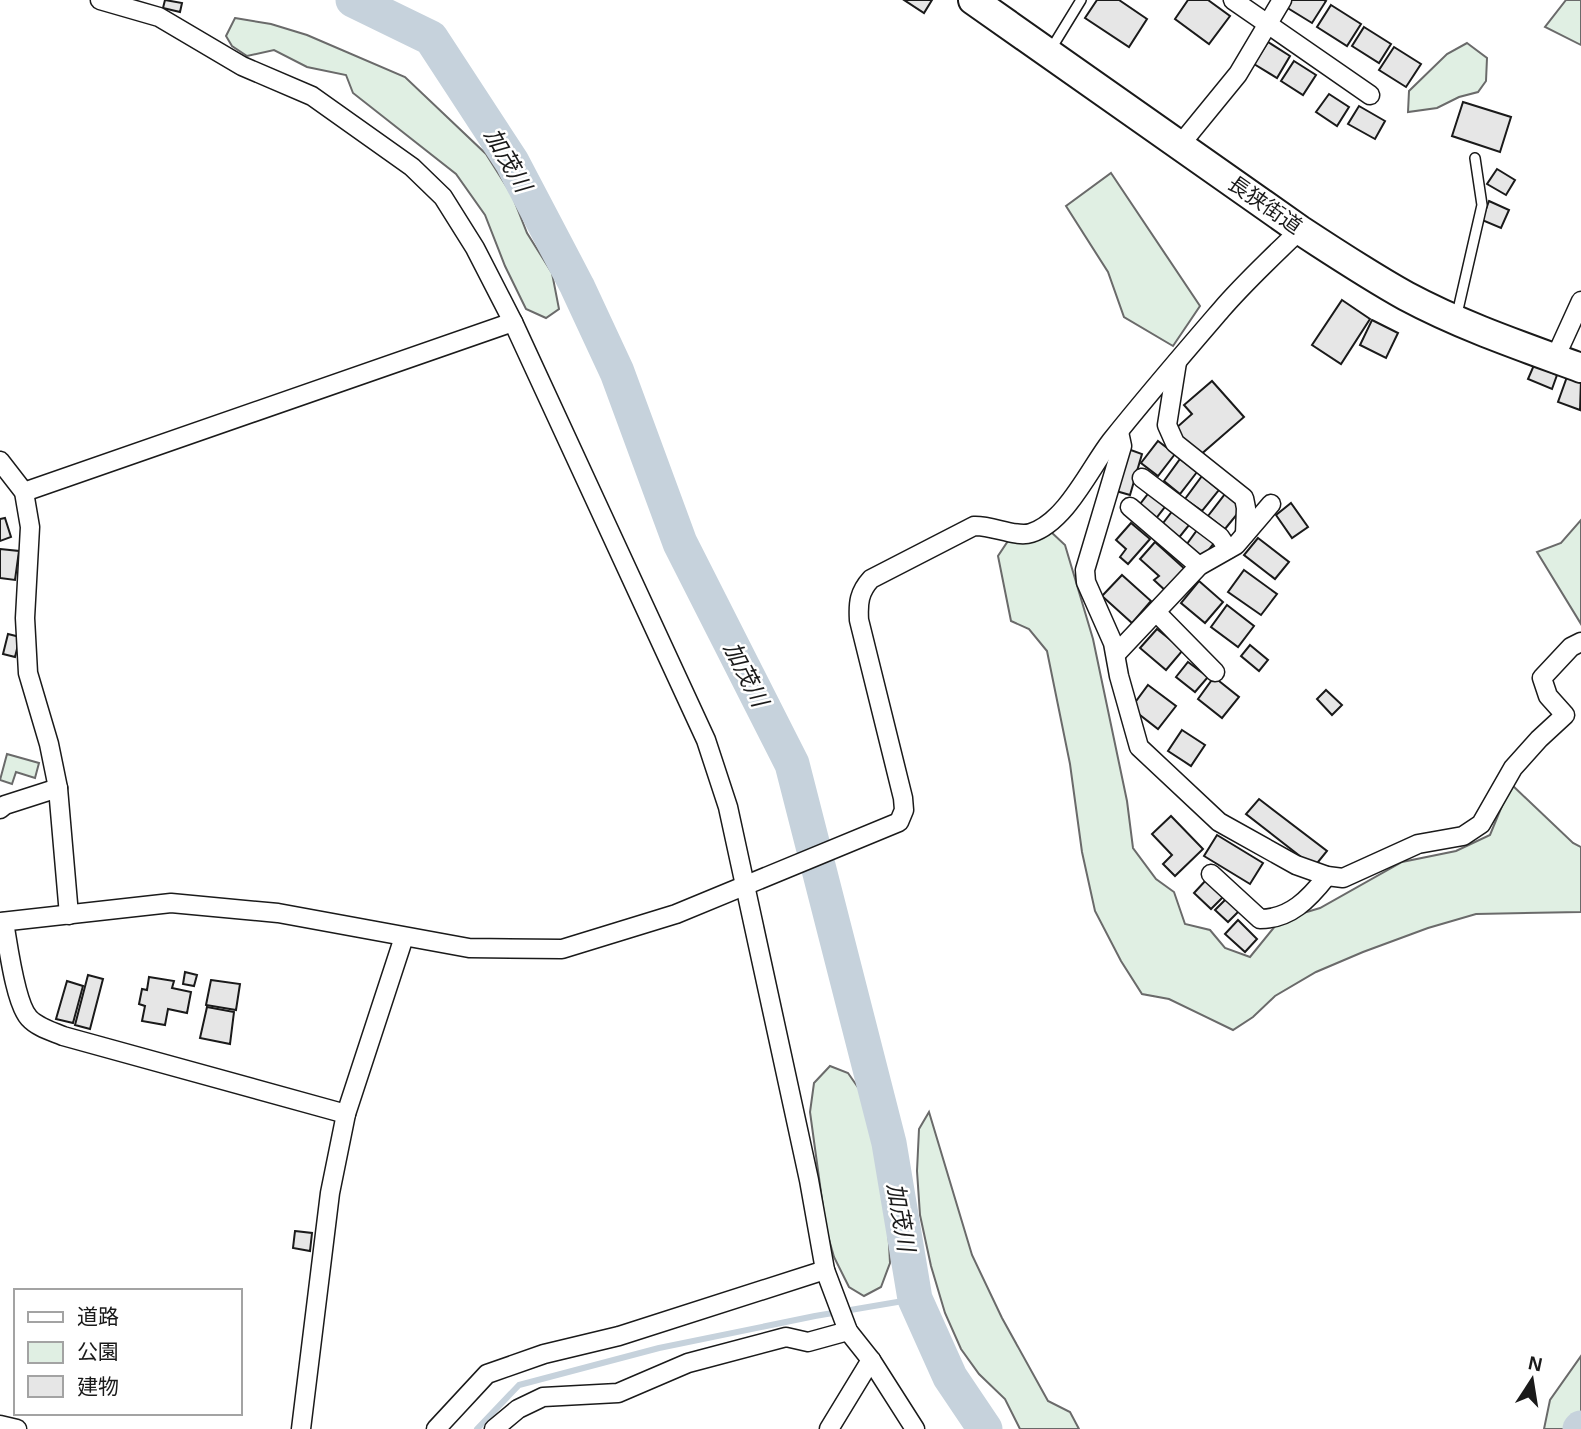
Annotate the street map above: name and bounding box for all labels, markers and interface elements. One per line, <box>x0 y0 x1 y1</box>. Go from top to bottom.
water label: 加茂川 <box>479 124 538 199</box>
street label: 長狭街道 <box>1224 171 1306 238</box>
water label: 加茂川 <box>719 637 775 713</box>
water label: 加茂川 <box>882 1181 920 1256</box>
legend <box>14 1289 242 1415</box>
text: 道路 <box>77 1305 119 1328</box>
text: 公園 <box>77 1340 119 1363</box>
north arrow <box>1497 1345 1567 1415</box>
text: N <box>1527 1352 1544 1376</box>
text: 建物 <box>77 1375 119 1398</box>

